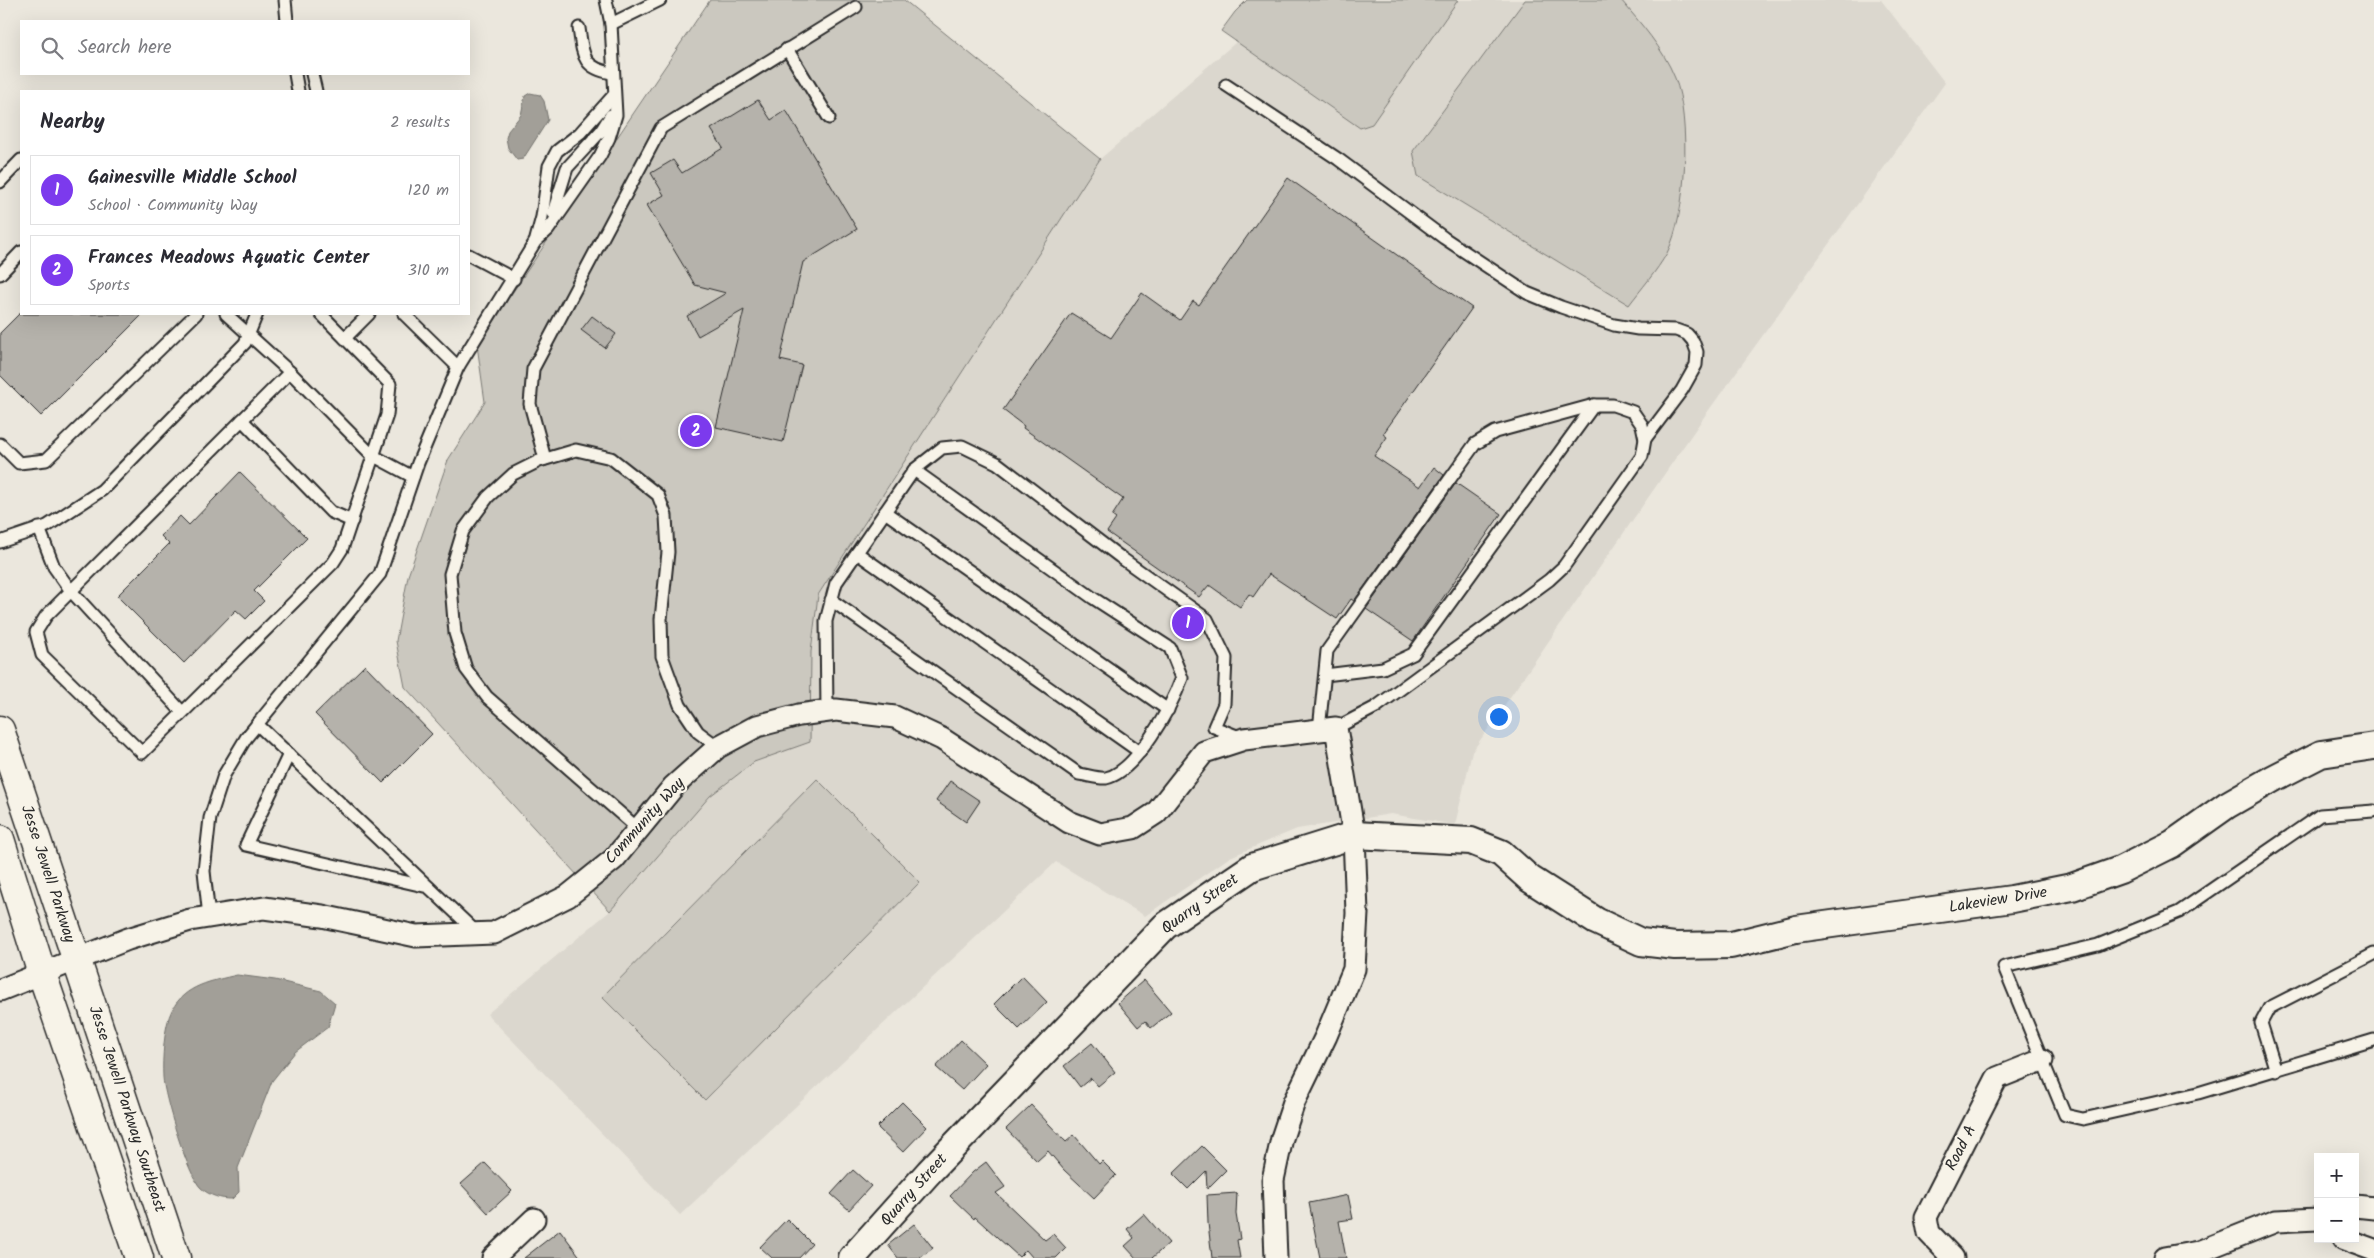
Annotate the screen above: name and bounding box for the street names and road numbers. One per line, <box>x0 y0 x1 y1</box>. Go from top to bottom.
street label: Community Way <box>599 771 691 870</box>
street label: Jesse Jewell Parkway <box>14 802 82 947</box>
street label: Quarry Street <box>1156 867 1245 941</box>
street label: Lakeview Drive <box>1947 880 2049 920</box>
street label: Jesse Jewell Parkway Southeast <box>82 1002 173 1216</box>
street label: Road A <box>1939 1121 1983 1175</box>
street label: Quarry Street <box>874 1147 954 1232</box>

